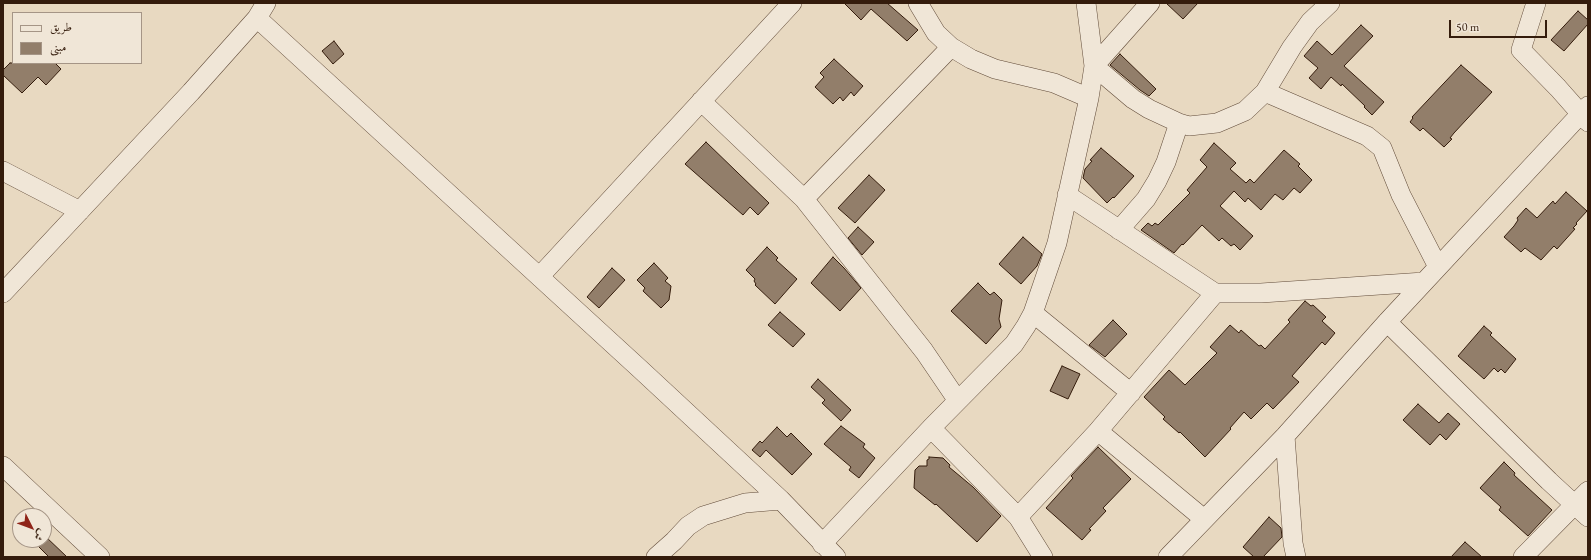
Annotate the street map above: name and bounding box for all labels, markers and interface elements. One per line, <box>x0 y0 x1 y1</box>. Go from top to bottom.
legend <box>12 12 142 64</box>
scale bar <box>1451 12 1549 38</box>
text: طريق <box>50 19 72 35</box>
text: 50 m <box>1456 19 1479 35</box>
text: مبنى <box>50 39 66 55</box>
north arrow <box>12 508 52 548</box>
text: ش <box>31 527 49 544</box>

